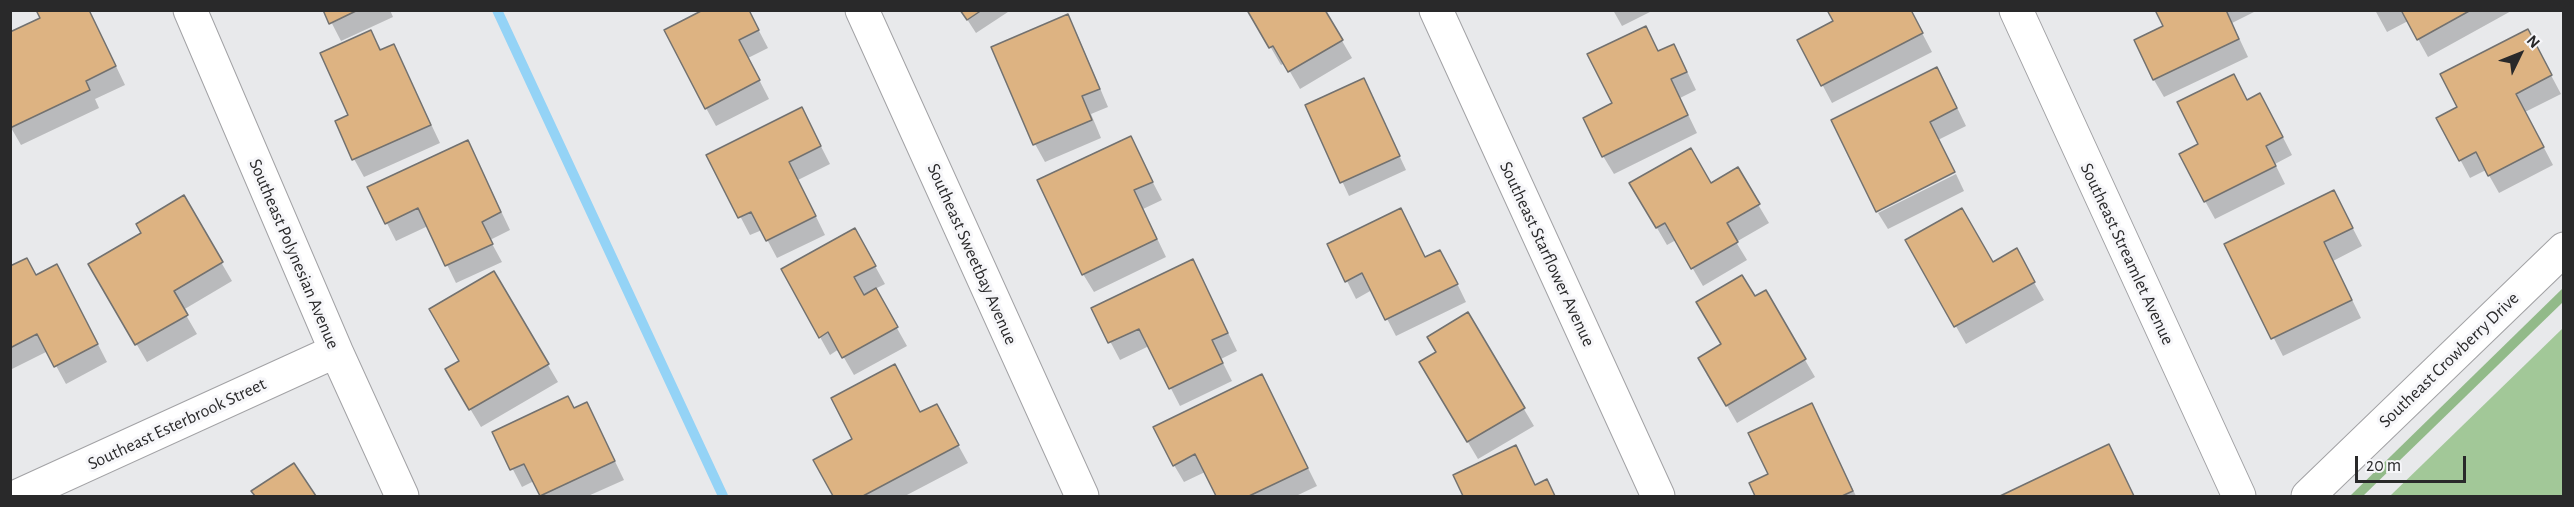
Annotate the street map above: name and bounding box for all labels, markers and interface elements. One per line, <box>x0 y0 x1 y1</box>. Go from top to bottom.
north arrow <box>2490 24 2550 84</box>
text: N <box>2524 32 2543 51</box>
street label: Southeast Polynesian Avenue <box>244 156 344 352</box>
street label: Southeast Starflower Avenue <box>1495 158 1599 350</box>
street label: Southeast Sweetbay Avenue <box>922 160 1022 348</box>
street label: Southeast Streamlet Avenue <box>2075 160 2179 348</box>
street label: Southeast Crowberry Drive <box>2375 288 2523 432</box>
street label: Southeast Esterbrook Street <box>84 373 270 475</box>
scale bar <box>2358 444 2469 482</box>
text: 20 m <box>2366 457 2401 475</box>

